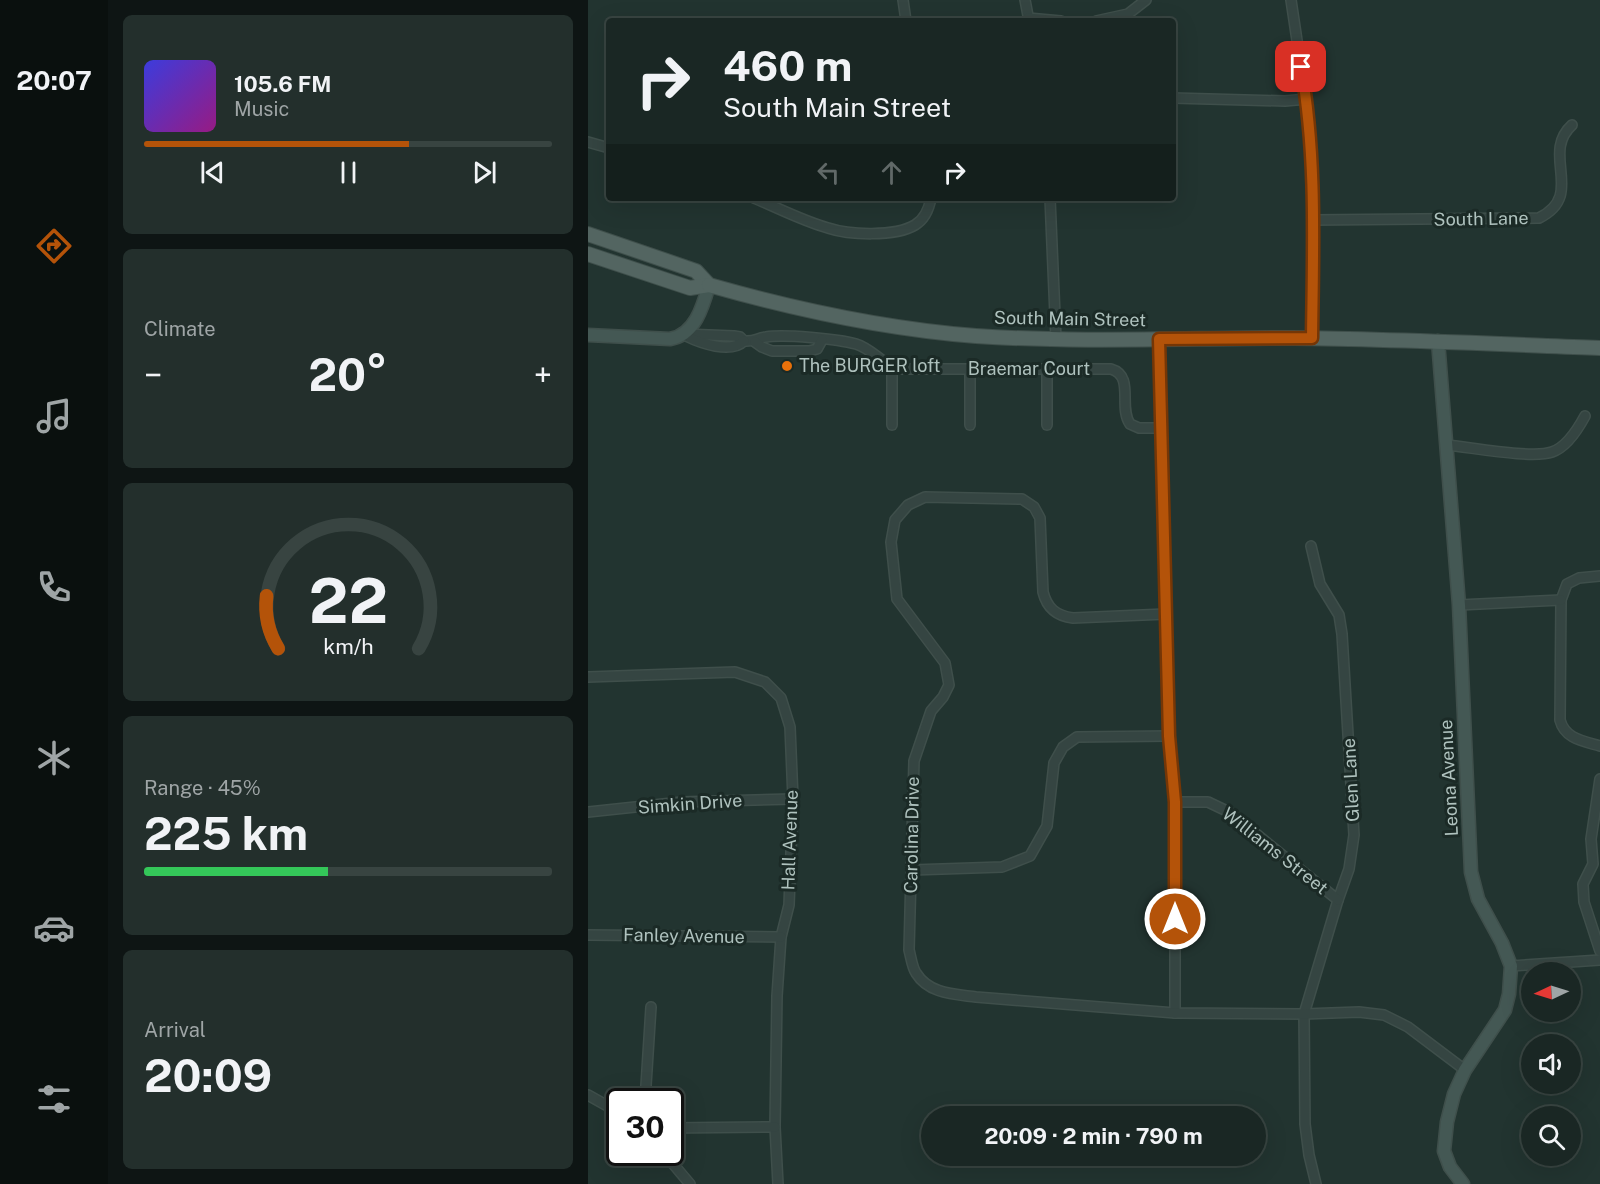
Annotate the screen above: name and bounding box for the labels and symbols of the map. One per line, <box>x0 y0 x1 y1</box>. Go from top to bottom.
pin <box>1275 41 1326 92</box>
street label: South Lane <box>1433 207 1529 230</box>
street label: South Main Street <box>994 307 1146 330</box>
place label: The BURGER loft <box>799 355 941 376</box>
street label: Braemar Court <box>968 358 1090 379</box>
marker: The BURGER loft <box>780 359 794 373</box>
street label: Leona Avenue <box>1435 719 1462 837</box>
street label: Glen Lane <box>1338 738 1363 822</box>
street label: Carolina Drive <box>900 776 923 894</box>
street label: Simkin Drive <box>637 789 743 818</box>
street label: Hall Avenue <box>777 789 802 891</box>
street label: Williams Street <box>1218 803 1332 898</box>
position arrow <box>1143 887 1207 951</box>
street label: Fanley Avenue <box>623 924 745 947</box>
north arrow <box>1521 962 1581 1022</box>
speed limit sign: 30 <box>606 1088 684 1166</box>

